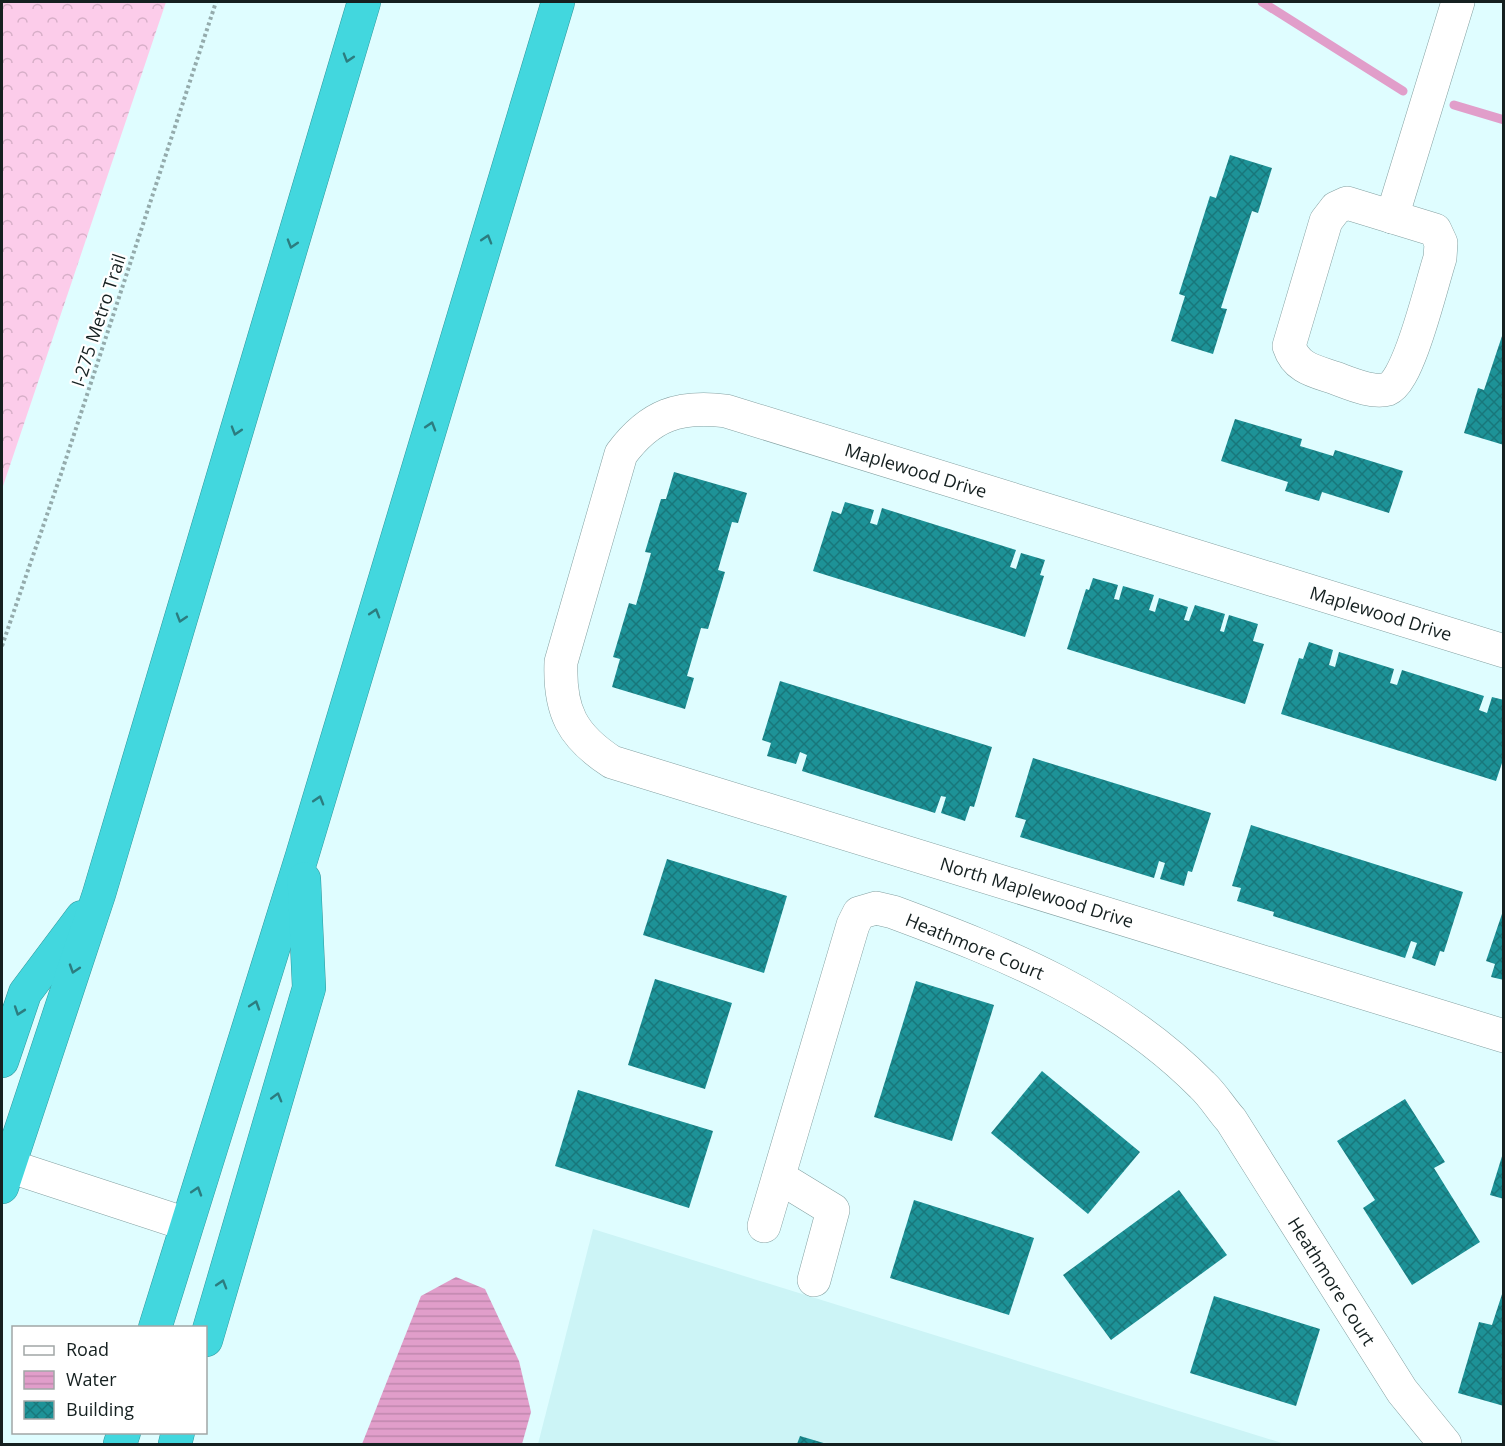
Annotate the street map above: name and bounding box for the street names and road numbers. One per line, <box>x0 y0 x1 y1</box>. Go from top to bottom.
street label: I-275 Metro Trail <box>65 251 131 389</box>
street label: Maplewood Drive <box>842 437 990 503</box>
street label: Maplewood Drive <box>1307 580 1455 646</box>
street label: North Maplewood Drive <box>937 851 1137 933</box>
street label: Heathmore Court <box>902 907 1048 985</box>
street label: Heathmore Court <box>1283 1212 1381 1350</box>

